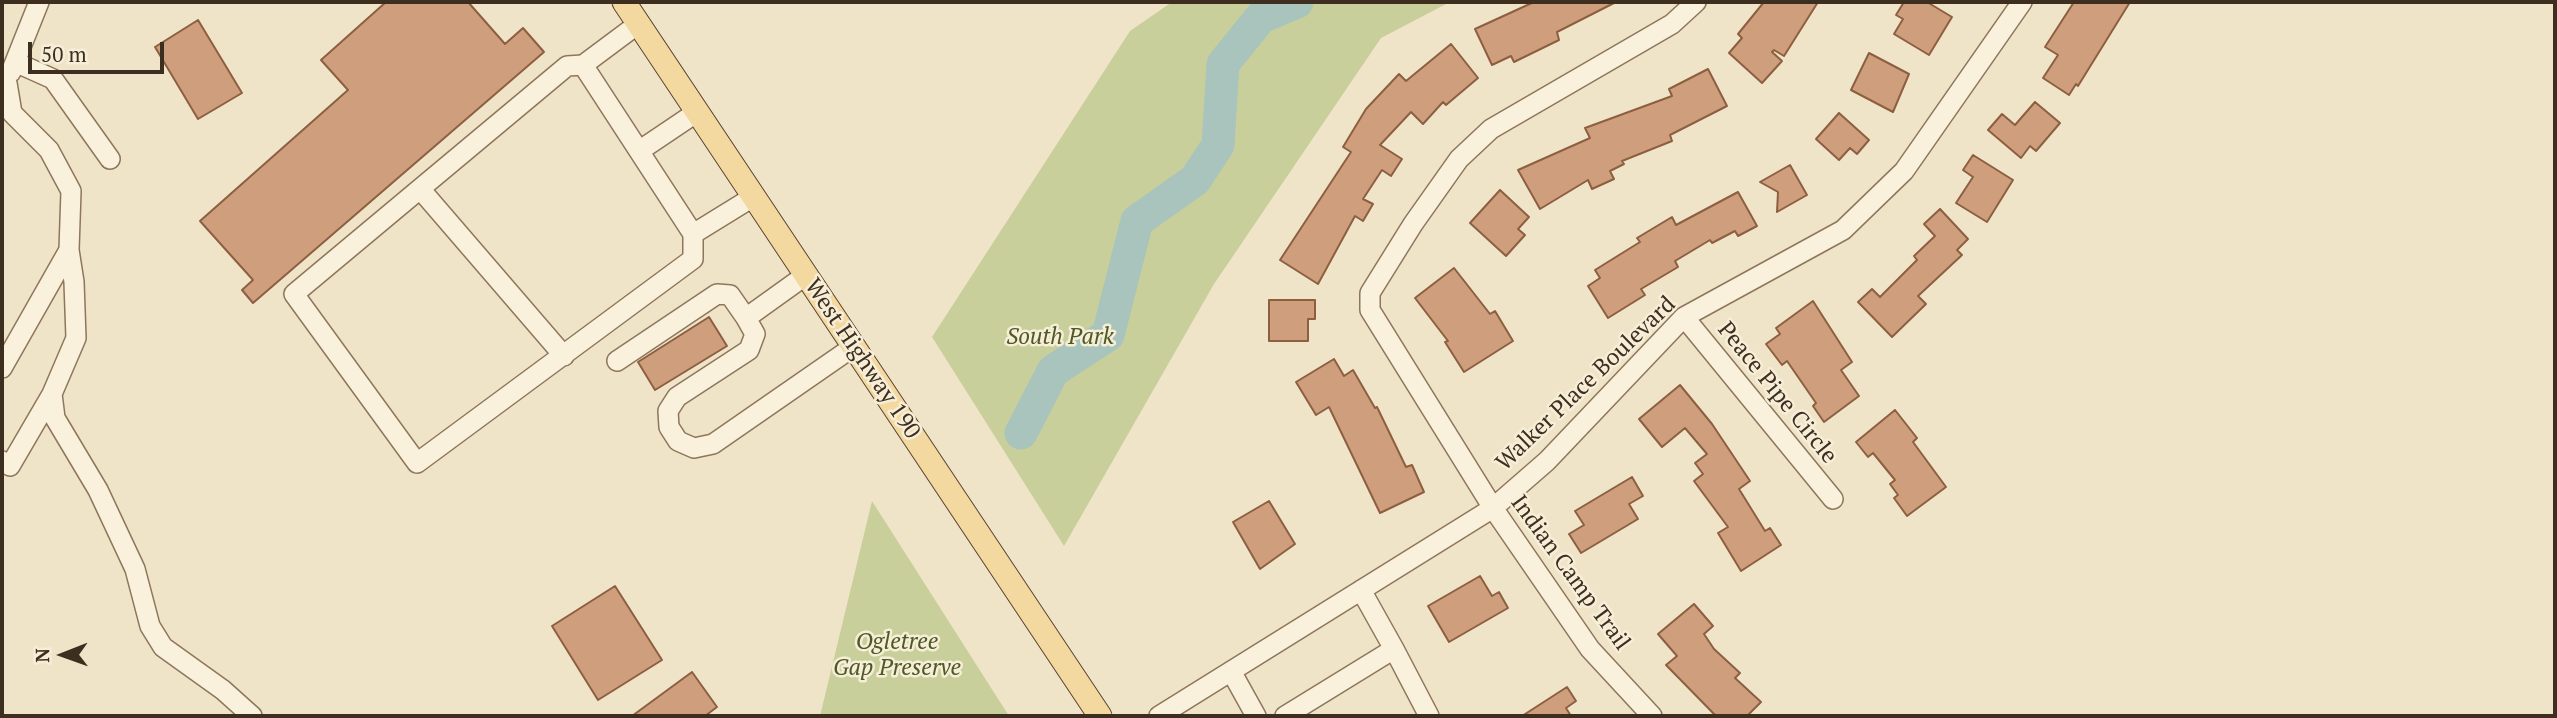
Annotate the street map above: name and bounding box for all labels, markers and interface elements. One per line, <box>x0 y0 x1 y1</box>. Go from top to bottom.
scale bar <box>32 28 168 72</box>
text: 50 m <box>41 40 87 68</box>
street label: West Highway 190 <box>798 274 926 444</box>
street label: Walker Place Boulevard <box>1491 291 1681 477</box>
street label: Peace Pipe Circle <box>1711 317 1843 469</box>
park label: South Park <box>1006 323 1114 351</box>
street label: Indian Camp Trail <box>1504 490 1636 656</box>
north arrow <box>28 620 98 690</box>
park label: Ogletree Gap Preserve <box>833 628 961 682</box>
text: N <box>29 648 54 663</box>

